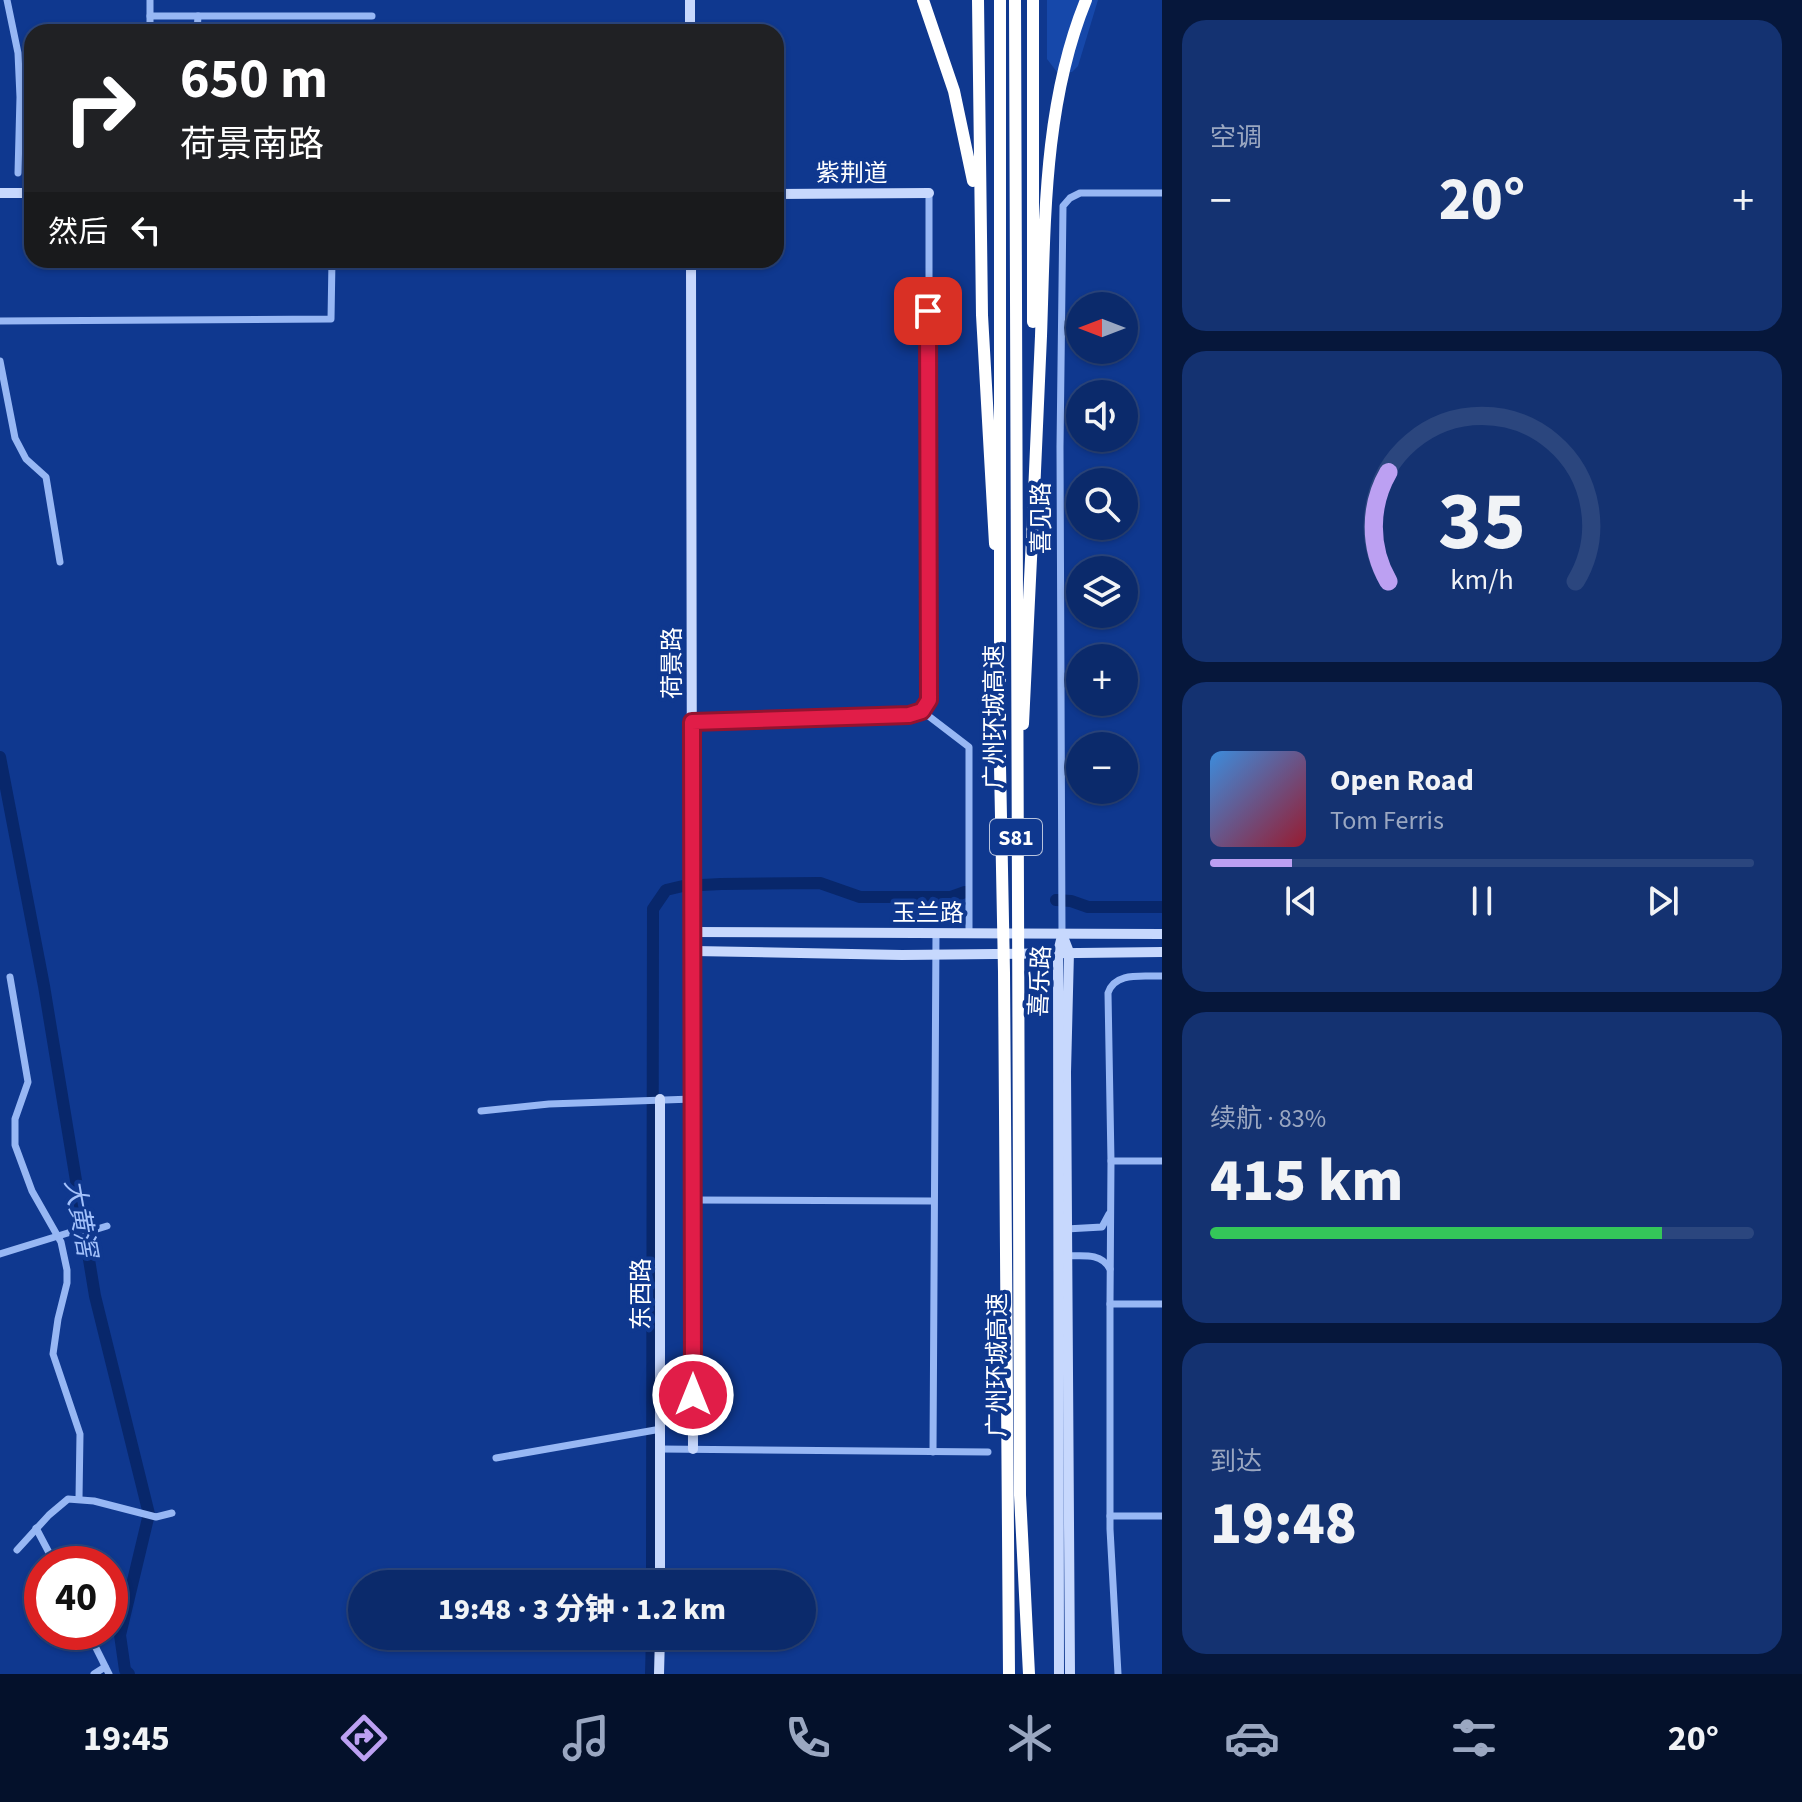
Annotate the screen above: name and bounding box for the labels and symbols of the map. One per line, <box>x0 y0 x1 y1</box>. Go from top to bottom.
street label: 紫荆道 <box>816 156 888 191</box>
pin <box>894 277 962 345</box>
north arrow <box>1066 292 1138 364</box>
street label: 喜见路 <box>1024 482 1059 554</box>
street label: 荷景路 <box>655 627 690 699</box>
street label: 广州环城高速 <box>977 645 1012 789</box>
road number: S81 <box>990 819 1042 855</box>
street label: 玉兰路 <box>892 896 964 931</box>
street label: 喜乐路 <box>1021 944 1060 1018</box>
water label: 大黄滘 <box>56 1176 106 1264</box>
street label: 东西路 <box>624 1258 659 1330</box>
street label: 广州环城高速 <box>980 1293 1015 1437</box>
position arrow <box>651 1353 735 1437</box>
speed limit sign: 40 <box>24 1546 128 1650</box>

